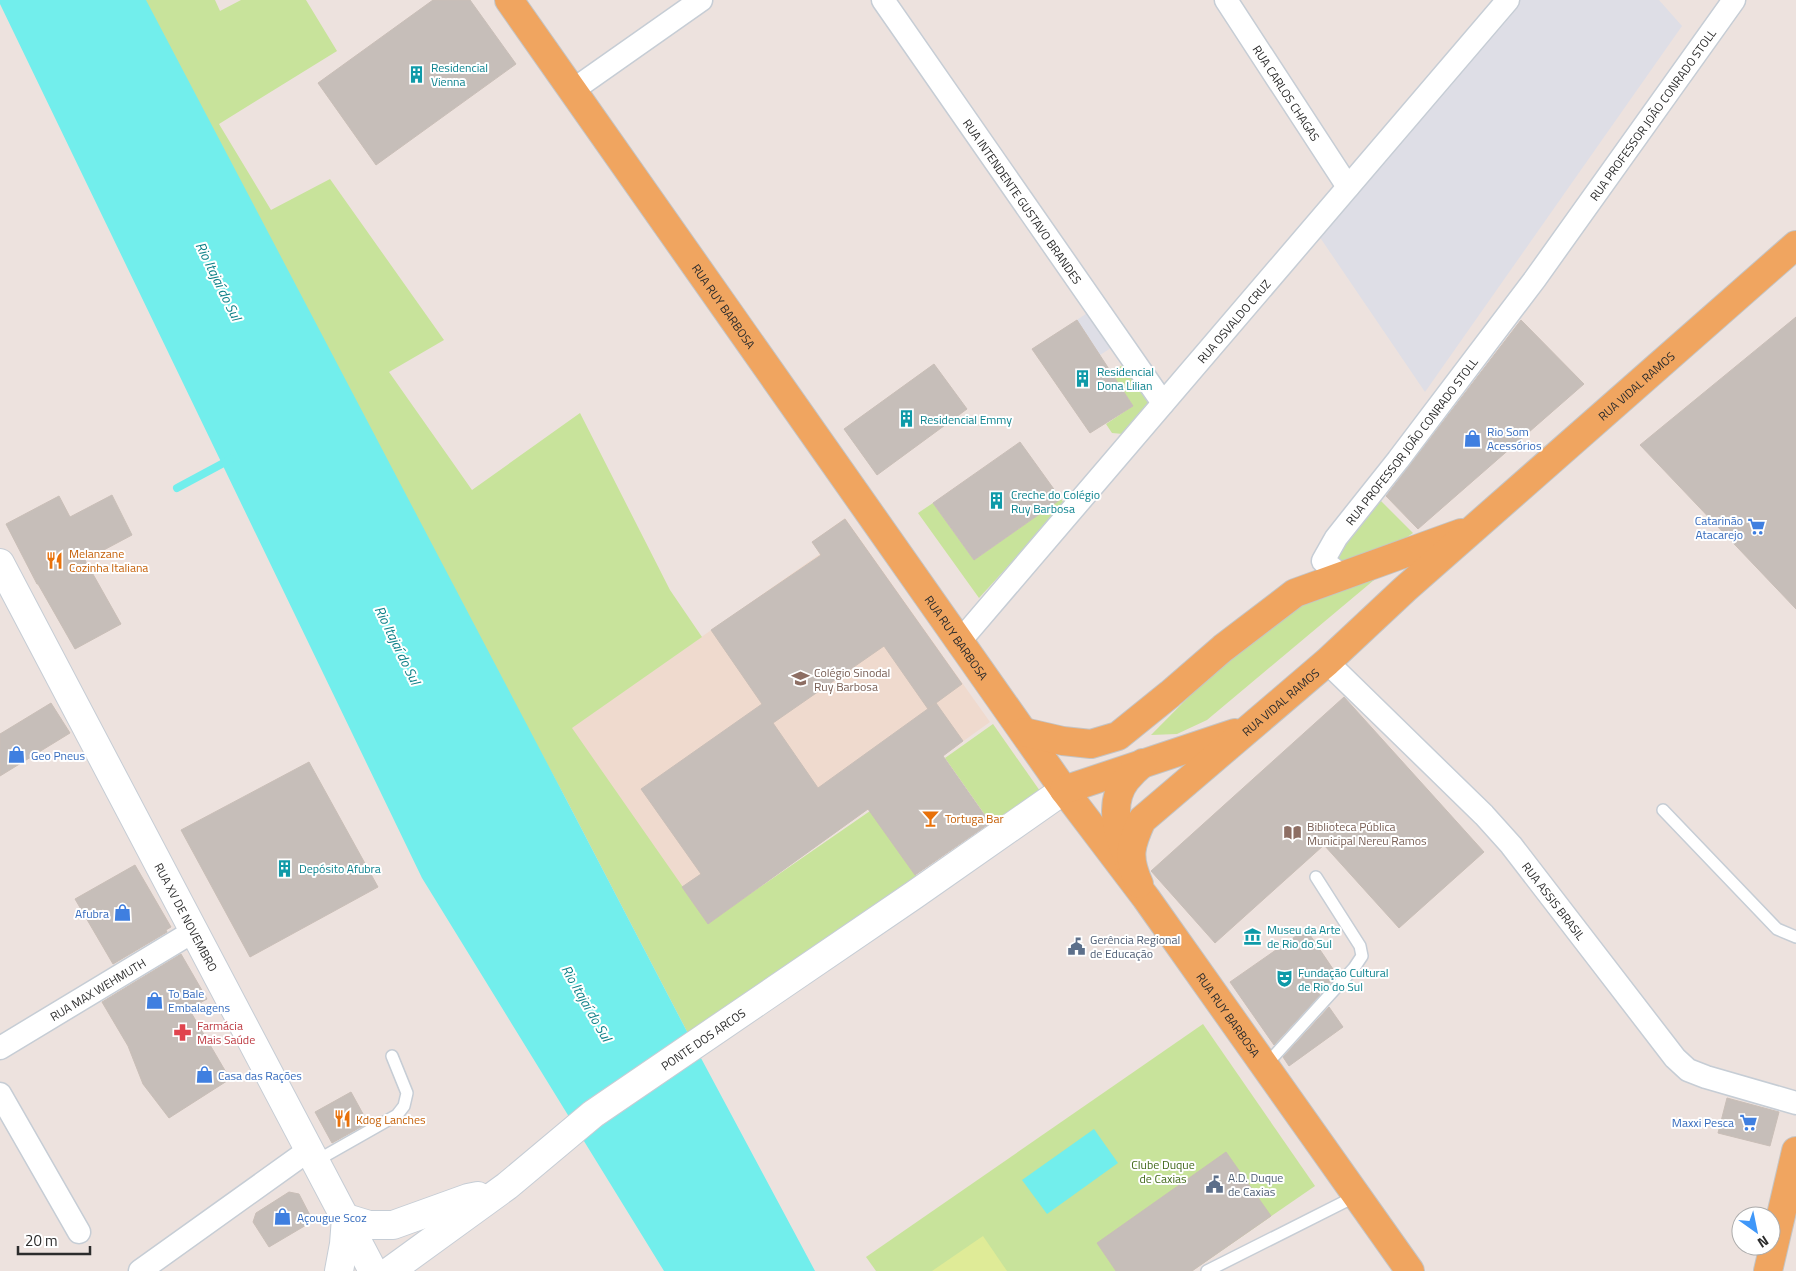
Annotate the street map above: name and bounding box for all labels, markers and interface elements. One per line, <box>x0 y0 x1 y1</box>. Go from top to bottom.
street label: RUA PROFESSOR JOÃO CONRADO STOLL <box>1584 24 1720 204</box>
street label: RUA CARLOS CHAGAS <box>1248 41 1325 145</box>
place label: Residencial Vienna <box>431 58 488 91</box>
building icon: Residencial Vienna <box>407 64 427 84</box>
street label: RUA INTENDENTE GUSTAVO BRANDES <box>959 115 1087 288</box>
water label: Rio Itajaí do Sul <box>191 238 248 326</box>
street label: RUA RUY BARBOSA <box>688 260 760 352</box>
street label: RUA OSVALDO CRUZ <box>1192 275 1275 367</box>
street label: RUA VIDAL RAMOS <box>1593 347 1679 425</box>
street label: RUA PROFESSOR JOÃO CONRADO STOLL <box>1340 353 1482 529</box>
place label: Residencial Dona Lilian <box>1097 362 1154 395</box>
building icon: Residencial Dona Lilian <box>1073 368 1093 388</box>
building icon: Residencial Emmy <box>896 409 916 429</box>
place label: Residencial Emmy <box>920 410 1012 429</box>
place label: Rio Som Acessórios <box>1487 422 1542 455</box>
shop icon: Rio Som Acessórios <box>1463 428 1483 448</box>
place label: Creche do Colégio Ruy Barbosa <box>1011 485 1100 518</box>
building icon: Creche do Colégio Ruy Barbosa <box>987 491 1007 511</box>
place label: Catarinão Atacarejo <box>1695 511 1743 544</box>
supermarket icon: Catarinão Atacarejo <box>1747 517 1767 537</box>
place label: Melanzane Cozinha Italiana <box>69 544 148 577</box>
restaurant icon: Melanzane Cozinha Italiana <box>45 550 65 570</box>
street label: RUA RUY BARBOSA <box>920 591 993 684</box>
water label: Rio Itajaí do Sul <box>370 602 427 690</box>
place label: Colégio Sinodal Ruy Barbosa <box>814 663 890 696</box>
street label: RUA VIDAL RAMOS <box>1237 663 1323 741</box>
school or university icon: Colégio Sinodal Ruy Barbosa <box>790 669 810 689</box>
shop icon: Geo Pneus <box>7 745 27 765</box>
place label: Geo Pneus <box>31 746 85 765</box>
bar icon: Tortuga Bar <box>921 808 941 828</box>
place label: Tortuga Bar <box>945 809 1004 828</box>
place label: Biblioteca Pública Municipal Nereu Ramos <box>1307 817 1427 850</box>
library icon: Biblioteca Pública Municipal Nereu Ramos <box>1283 823 1303 843</box>
building icon: Depósito Afubra <box>275 858 295 878</box>
street label: RUA ASSIS BRASIL <box>1518 858 1590 944</box>
street label: RUA XV DE NOVEMBRO <box>150 859 223 975</box>
place label: Depósito Afubra <box>299 859 381 878</box>
shop icon: Afubra <box>113 903 133 923</box>
place label: Afubra <box>75 904 109 923</box>
place label: Museu da Arte de Rio do Sul <box>1267 920 1341 953</box>
museum icon: Museu da Arte de Rio do Sul <box>1243 926 1263 946</box>
place label: Gerência Regional de Educação <box>1090 930 1180 963</box>
public building icon: Gerência Regional de Educação <box>1066 936 1086 956</box>
street label: RUA MAX WEHMUTH <box>46 953 149 1025</box>
water label: Rio Itajaí do Sul <box>557 961 618 1047</box>
place label: Fundação Cultural de Rio do Sul <box>1298 963 1389 996</box>
street label: RUA RUY BARBOSA <box>1192 968 1265 1061</box>
theatre icon: Fundação Cultural de Rio do Sul <box>1274 969 1294 989</box>
place label: To Bale Embalagens <box>168 984 230 1017</box>
shop icon: To Bale Embalagens <box>144 990 164 1010</box>
street label: PONTE DOS ARCOS <box>657 1003 749 1075</box>
place label: Farmácia Mais Saúde <box>197 1016 255 1049</box>
pharmacy icon: Farmácia Mais Saúde <box>173 1022 193 1042</box>
shop icon: Casa das Rações <box>194 1065 214 1085</box>
place label: Casa das Rações <box>218 1066 302 1085</box>
restaurant icon: Kdog Lanches <box>332 1109 352 1129</box>
place label: Kdog Lanches <box>356 1110 426 1129</box>
supermarket icon: Maxxi Pesca <box>1738 1112 1758 1132</box>
place label: Maxxi Pesca <box>1672 1113 1734 1132</box>
park label: Clube Duque de Caxias <box>1131 1155 1195 1188</box>
place label: A.D. Duque de Caxias <box>1228 1168 1283 1201</box>
public building icon: A.D. Duque de Caxias <box>1204 1174 1224 1194</box>
north arrow <box>1731 1206 1781 1256</box>
shop icon: Açougue Scoz <box>273 1207 293 1227</box>
place label: Açougue Scoz <box>297 1208 367 1227</box>
scale bar <box>18 1224 90 1256</box>
text: 20 m <box>25 1229 58 1252</box>
text: N <box>1754 1231 1773 1254</box>

